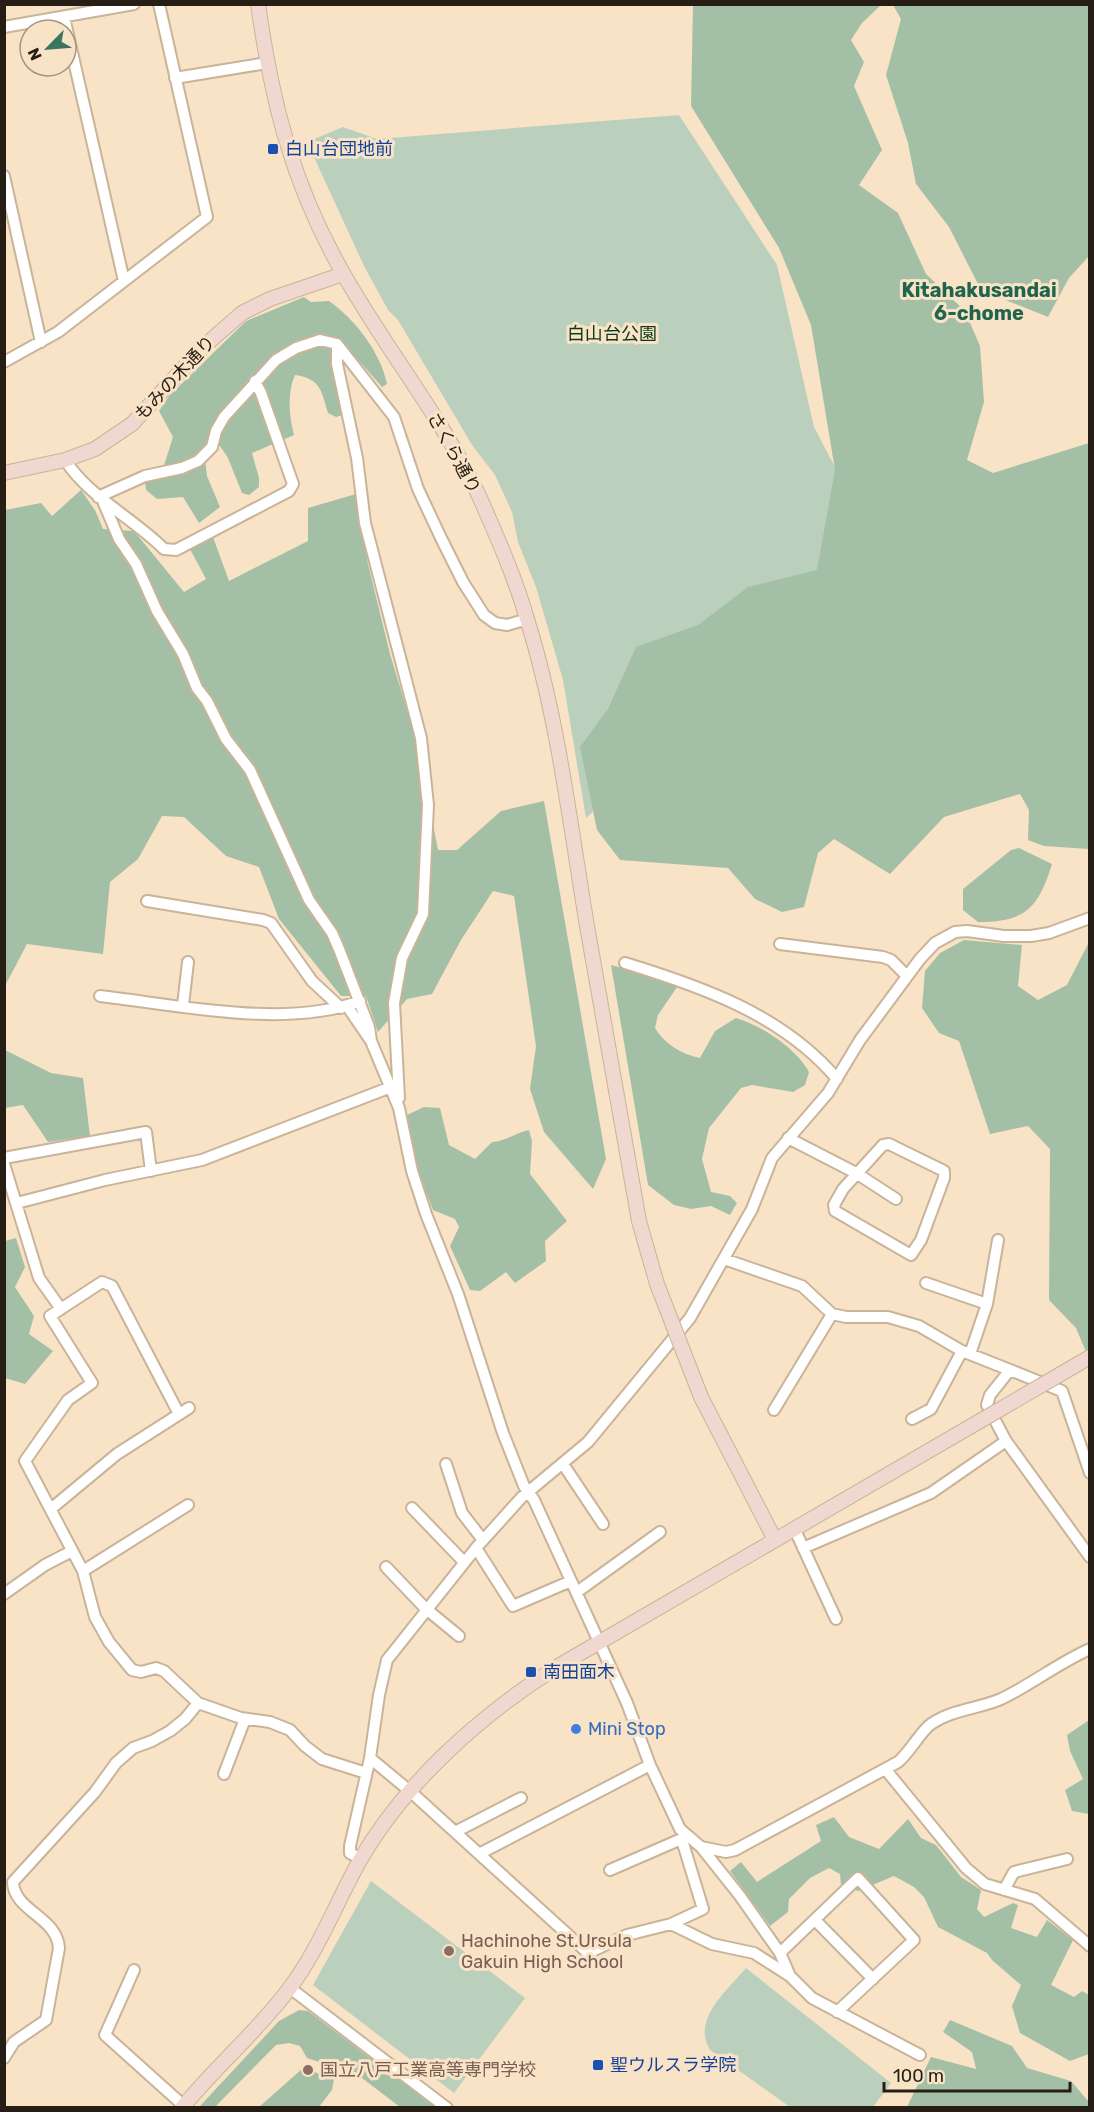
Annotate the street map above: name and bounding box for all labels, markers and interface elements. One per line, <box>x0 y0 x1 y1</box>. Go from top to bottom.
north arrow <box>18 18 78 78</box>
text: N <box>24 45 46 63</box>
place label: 白山台団地前 <box>285 138 393 160</box>
marker: 白山台団地前 <box>266 142 280 156</box>
district label: Kitahakusandai 6-chome <box>901 278 1057 325</box>
park label: 白山台公園 <box>567 323 657 345</box>
street label: もみの木通り <box>130 331 220 425</box>
street label: さくら通り <box>423 408 485 498</box>
place label: 南田面木 <box>543 1661 615 1683</box>
marker: 南田面木 <box>524 1665 538 1679</box>
place label: Mini Stop <box>588 1718 666 1740</box>
marker: Mini Stop <box>569 1722 583 1736</box>
place label: Hachinohe St.Ursula Gakuin High School <box>461 1930 632 1973</box>
marker: Hachinohe St.Ursula Gakuin High School <box>442 1944 456 1958</box>
place label: 聖ウルスラ学院 <box>610 2054 736 2076</box>
scale bar <box>884 2055 1070 2093</box>
marker: 聖ウルスラ学院 <box>591 2058 605 2072</box>
place label: 国立八戸工業高等専門学校 <box>320 2059 536 2081</box>
marker: 国立八戸工業高等専門学校 <box>301 2063 315 2077</box>
text: 100 m <box>893 2065 944 2087</box>

